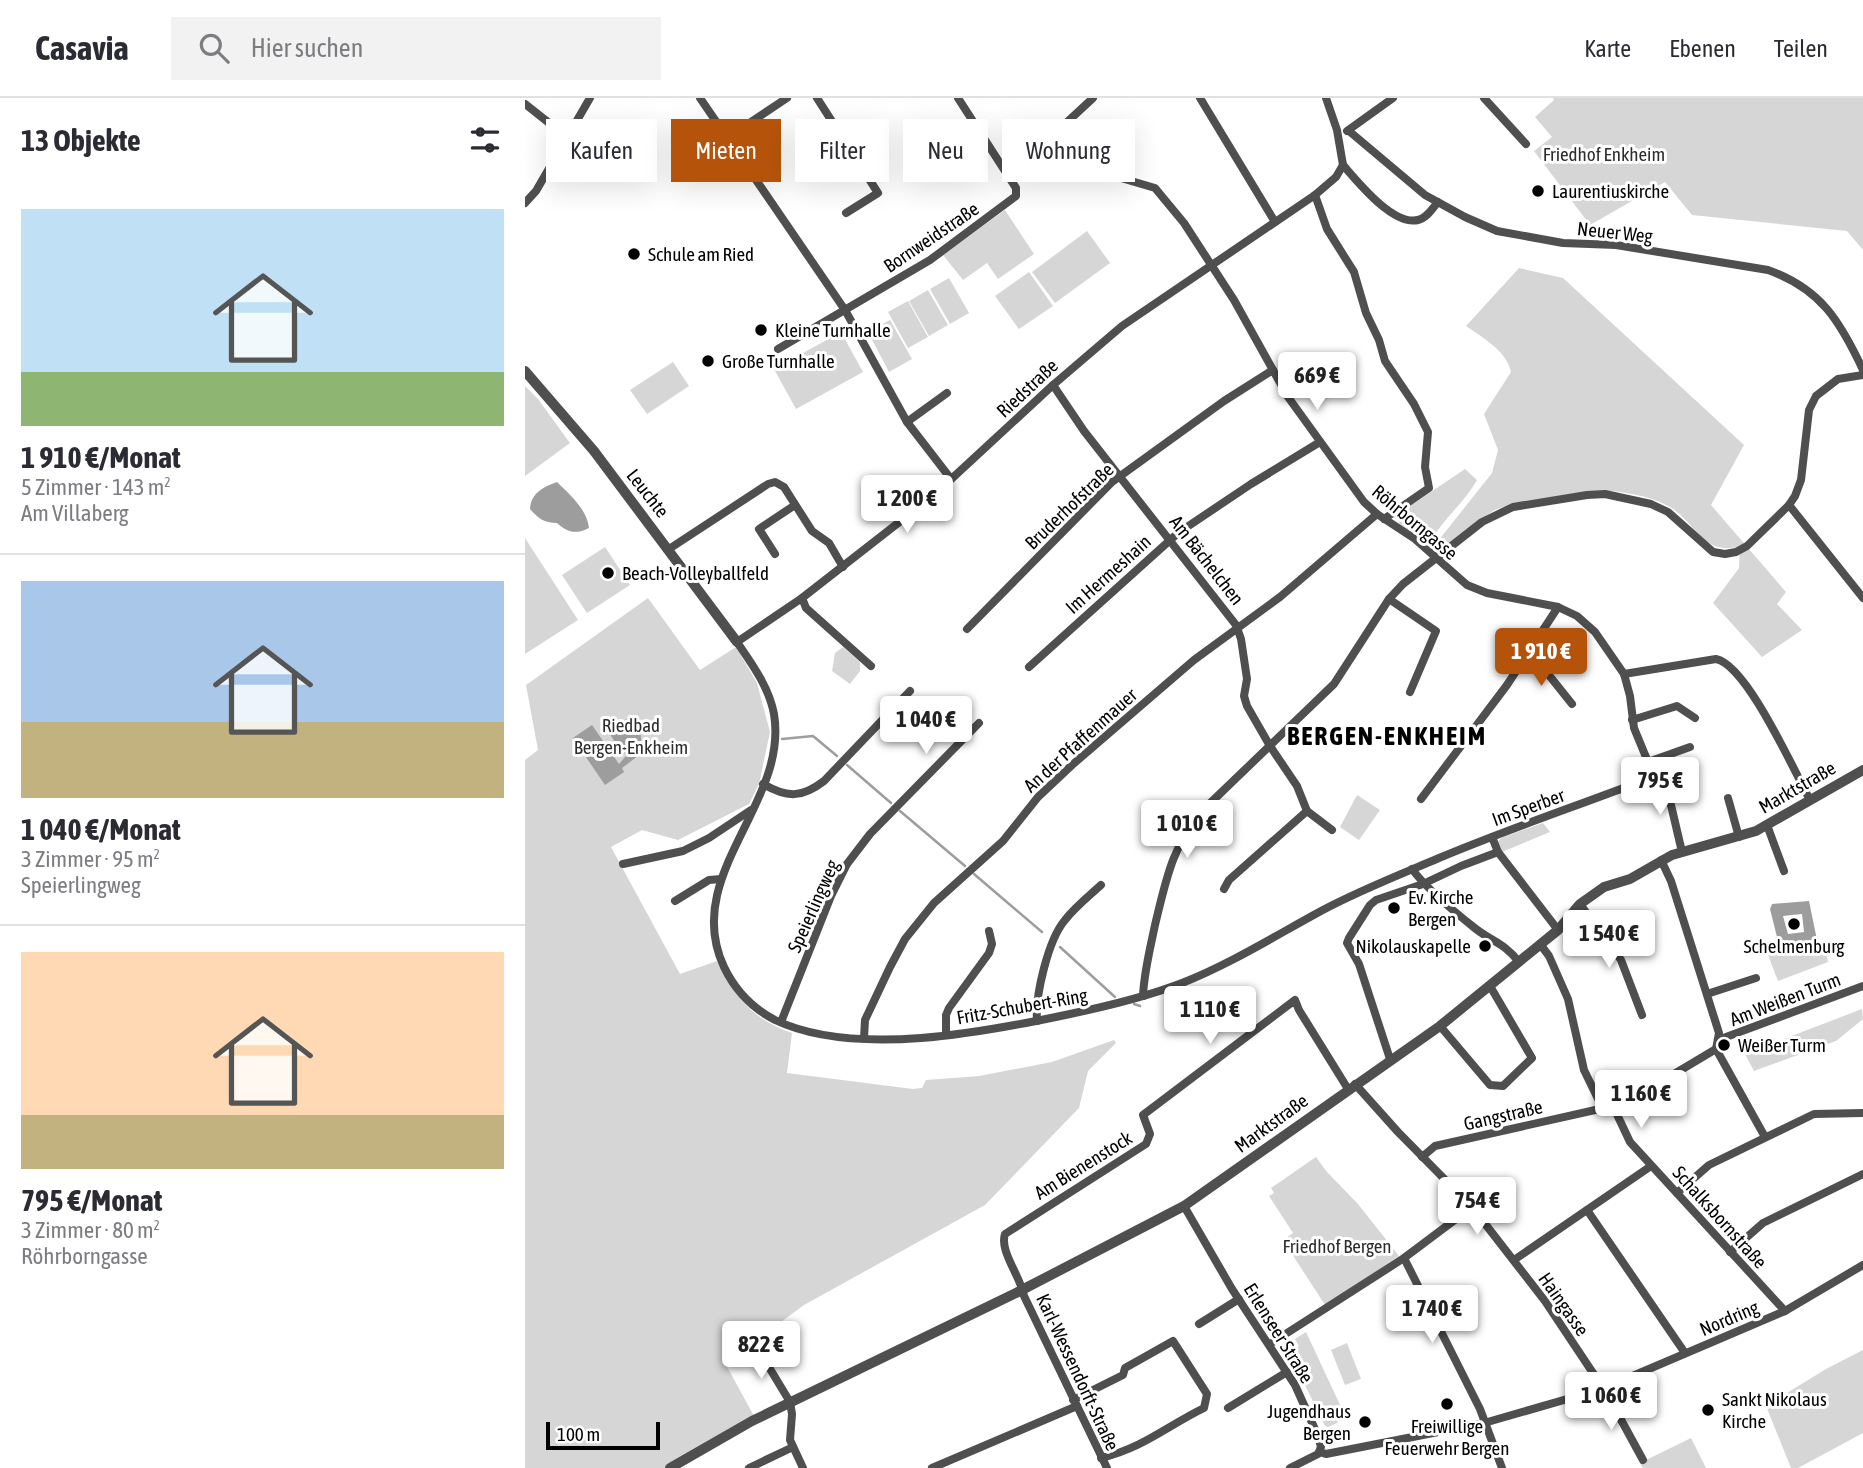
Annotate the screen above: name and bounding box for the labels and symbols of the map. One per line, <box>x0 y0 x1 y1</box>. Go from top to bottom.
park label: Friedhof Enkheim <box>1543 143 1665 165</box>
place label: Laurentiuskirche <box>1552 180 1669 202</box>
marker: Laurentiuskirche <box>1530 183 1546 199</box>
street label: Bornweidstraße <box>879 197 983 277</box>
street label: Neuer Weg <box>1576 217 1655 247</box>
place label: Schule am Ried <box>648 243 754 265</box>
marker: Schule am Ried <box>626 246 642 262</box>
place label: Kleine Turnhalle <box>775 319 891 341</box>
marker: Kleine Turnhalle <box>753 322 769 338</box>
place label: Große Turnhalle <box>722 350 835 372</box>
pin: 669 € <box>1268 352 1366 412</box>
marker: Große Turnhalle <box>700 353 716 369</box>
street label: Riedstraße <box>992 354 1062 422</box>
street label: Bruderhofstraße <box>1020 458 1118 554</box>
street label: Leuchte <box>622 464 674 522</box>
pin: 1 200 € <box>842 476 972 535</box>
street label: Röhrborngasse <box>1368 480 1462 564</box>
street label: Am Bächelchen <box>1165 511 1249 609</box>
street label: Im Hermeshain <box>1061 530 1155 618</box>
place label: Beach-Volleyballfeld <box>622 562 769 584</box>
marker: Beach-Volleyballfeld <box>600 565 616 581</box>
pin: 1 910 € <box>1476 628 1606 688</box>
street label: An der Pfaffenmauer <box>1019 683 1141 796</box>
pin: 1 040 € <box>861 696 991 756</box>
park label: Riedbad Bergen-Enkheim <box>574 714 688 758</box>
district label: BERGEN-ENKHEIM <box>1287 721 1487 751</box>
street label: Marktstraße <box>1755 756 1839 818</box>
pin: 795 € <box>1611 758 1709 817</box>
street label: Im Sperber <box>1489 784 1568 830</box>
pin: 1 010 € <box>1122 800 1252 860</box>
street label: Speierlingweg <box>783 856 844 956</box>
place label: Ev. Kirche Bergen <box>1408 886 1474 930</box>
marker: Ev. Kirche Bergen <box>1386 900 1402 916</box>
pin: 1 540 € <box>1544 910 1674 970</box>
marker: Schelmenburg <box>1786 916 1802 932</box>
place label: Nikolauskapelle <box>1355 935 1471 957</box>
place label: Schelmenburg <box>1744 935 1845 957</box>
marker: Nikolauskapelle <box>1477 938 1493 954</box>
street label: Am Weißen Turm <box>1726 968 1844 1030</box>
street label: Fritz-Schubert-Ring <box>955 984 1090 1028</box>
pin: 1 110 € <box>1145 986 1275 1046</box>
place label: Weißer Turm <box>1738 1034 1826 1056</box>
marker: Weißer Turm <box>1716 1037 1732 1053</box>
pin: 1 160 € <box>1576 1070 1706 1130</box>
street label: Marktstraße <box>1230 1089 1312 1157</box>
street label: Gangstraße <box>1462 1095 1544 1135</box>
street label: Am Bienenstock <box>1030 1126 1136 1204</box>
street label: Schalksbornstraße <box>1668 1161 1772 1273</box>
pin: 754 € <box>1428 1178 1526 1237</box>
park label: Friedhof Bergen <box>1282 1235 1392 1257</box>
street label: Haingasse <box>1534 1268 1594 1340</box>
street label: Erlenseer Straße <box>1240 1279 1318 1387</box>
pin: 1 740 € <box>1367 1286 1497 1345</box>
street label: Karl-Wessendorft-Straße <box>1032 1290 1124 1454</box>
street label: Nordring <box>1696 1295 1763 1340</box>
pin: 822 € <box>712 1322 810 1381</box>
pin: 1 060 € <box>1546 1372 1676 1432</box>
place label: Sankt Nikolaus Kirche <box>1722 1388 1827 1432</box>
marker: Freiwillige Feuerwehr Bergen <box>1439 1396 1455 1412</box>
place label: Jugendhaus Bergen <box>1267 1400 1351 1444</box>
marker: Sankt Nikolaus Kirche <box>1700 1402 1716 1418</box>
marker: Jugendhaus Bergen <box>1357 1414 1373 1430</box>
place label: Freiwillige Feuerwehr Bergen <box>1385 1415 1509 1459</box>
scale bar <box>546 1419 660 1451</box>

